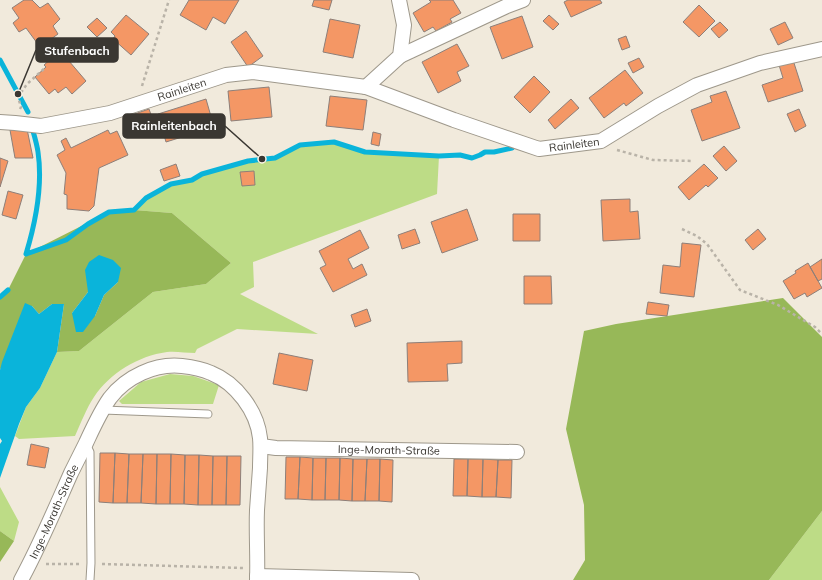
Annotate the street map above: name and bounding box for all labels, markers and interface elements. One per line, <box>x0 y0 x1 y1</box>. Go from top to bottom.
callout: Stufenbach <box>36 38 118 62</box>
text: Stufenbach <box>44 43 110 58</box>
street label: Rainleiten <box>156 75 208 104</box>
callout: Rainleitenbach <box>123 114 225 138</box>
text: Rainleitenbach <box>131 118 217 133</box>
street label: Rainleiten <box>548 134 600 155</box>
street label: Inge-Morath-Straße <box>338 442 440 458</box>
street label: Inge-Morath-Straße <box>26 462 81 561</box>

